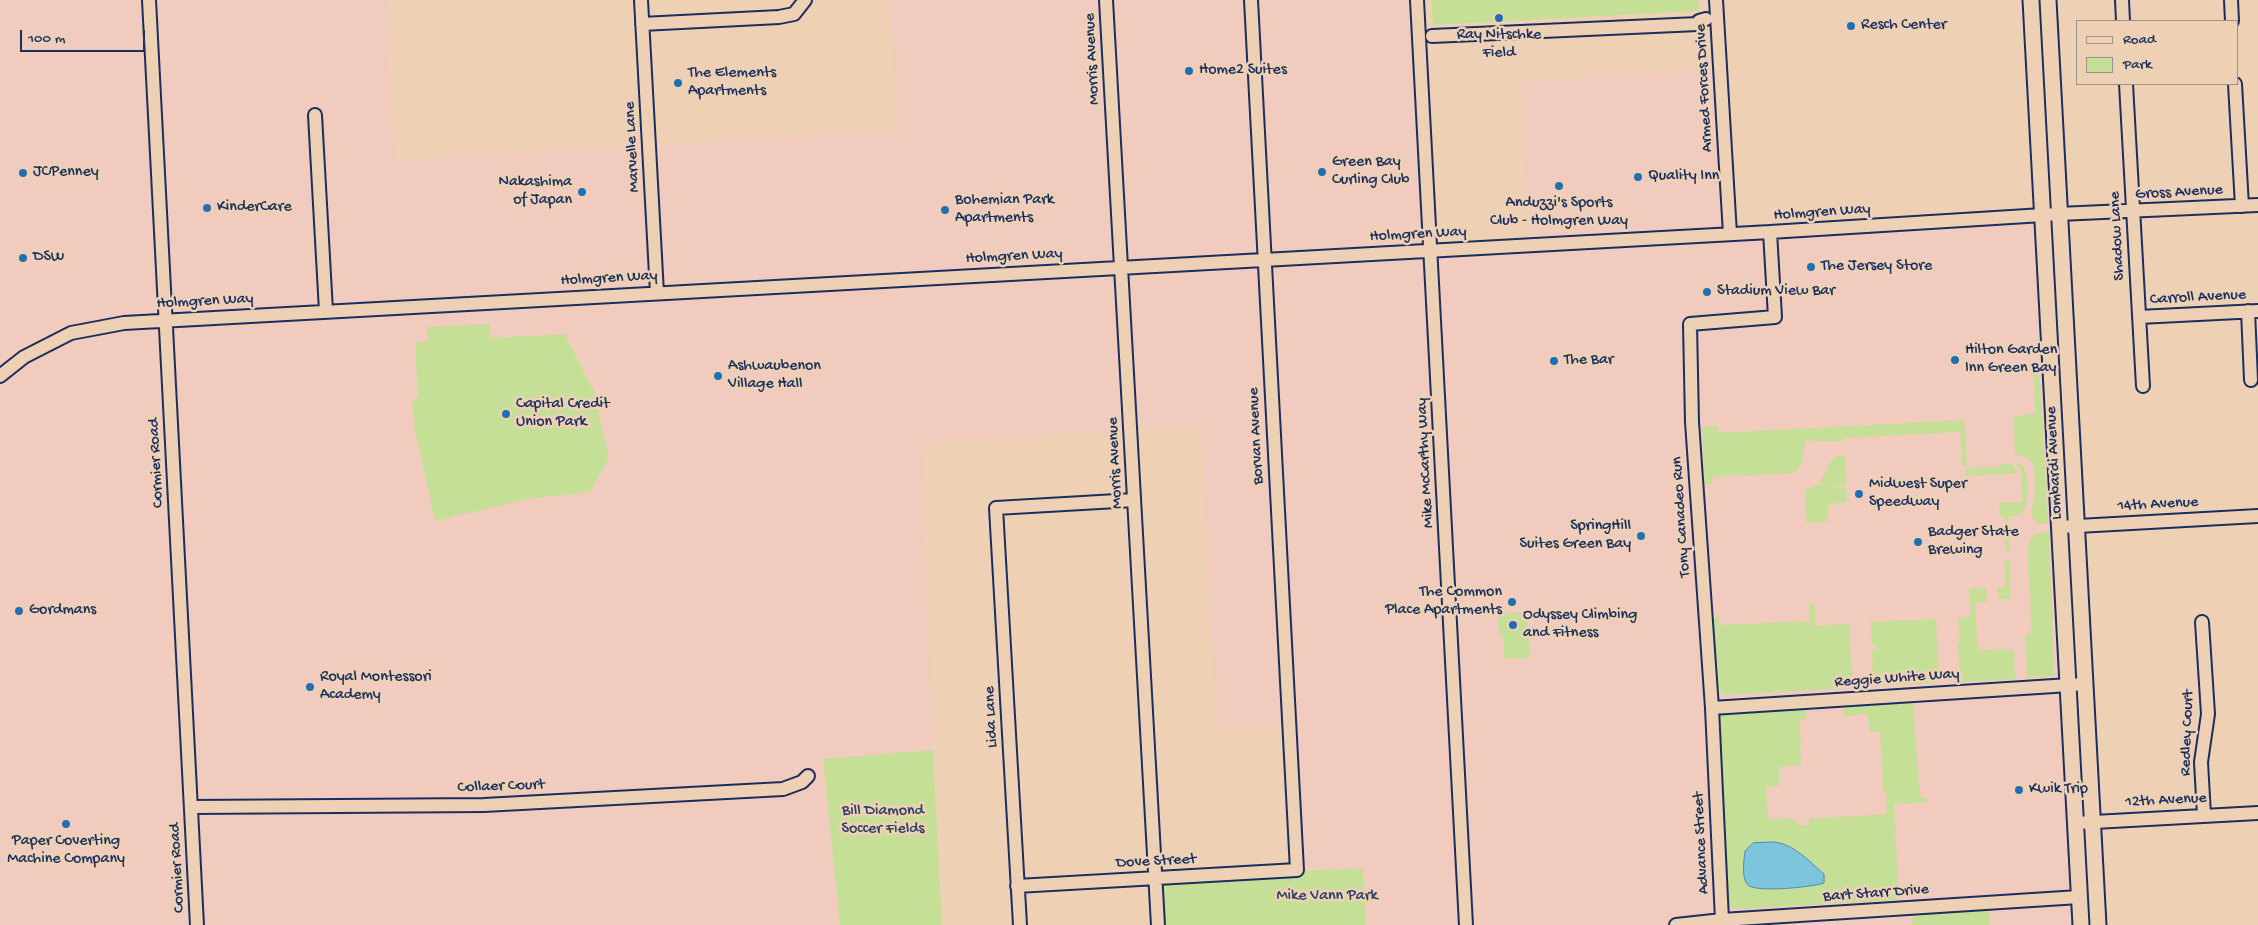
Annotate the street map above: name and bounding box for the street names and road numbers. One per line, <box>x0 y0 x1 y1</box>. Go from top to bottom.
street label: Morris Avenue <box>1081 13 1105 105</box>
street label: Armed Forces Drive <box>1692 23 1718 153</box>
street label: Marvelle Lane <box>621 101 645 193</box>
street label: Gross Avenue <box>2135 181 2223 205</box>
street label: Shadow Lane <box>2106 191 2130 281</box>
street label: Holmgren Way <box>1773 200 1871 226</box>
street label: Holmgren Way <box>1369 223 1467 247</box>
street label: Holmgren Way <box>965 245 1063 269</box>
street label: Holmgren Way <box>560 267 658 291</box>
street label: Carroll Avenue <box>2149 286 2247 310</box>
street label: Holmgren Way <box>156 290 254 314</box>
street label: Borvan Avenue <box>1245 387 1269 485</box>
street label: Mike McCarthy Way <box>1413 397 1439 529</box>
street label: Lombardi Avenue <box>2042 406 2068 520</box>
street label: Cormier Road <box>145 417 169 509</box>
street label: Morris Avenue <box>1104 417 1128 509</box>
street label: Tony Canadeo Run <box>1668 456 1696 578</box>
street label: 14th Avenue <box>2117 493 2199 517</box>
street label: Reggie White Way <box>1834 665 1960 693</box>
street label: Lida Lane <box>981 686 1003 748</box>
street label: Redley Court <box>2177 690 2199 776</box>
street label: Collaer Court <box>457 776 545 798</box>
street label: 12th Avenue <box>2125 789 2207 813</box>
street label: Advance Street <box>1690 791 1714 895</box>
street label: Cormier Road <box>166 822 190 914</box>
street label: Dove Street <box>1115 850 1197 874</box>
street label: Bart Starr Drive <box>1823 881 1929 907</box>

